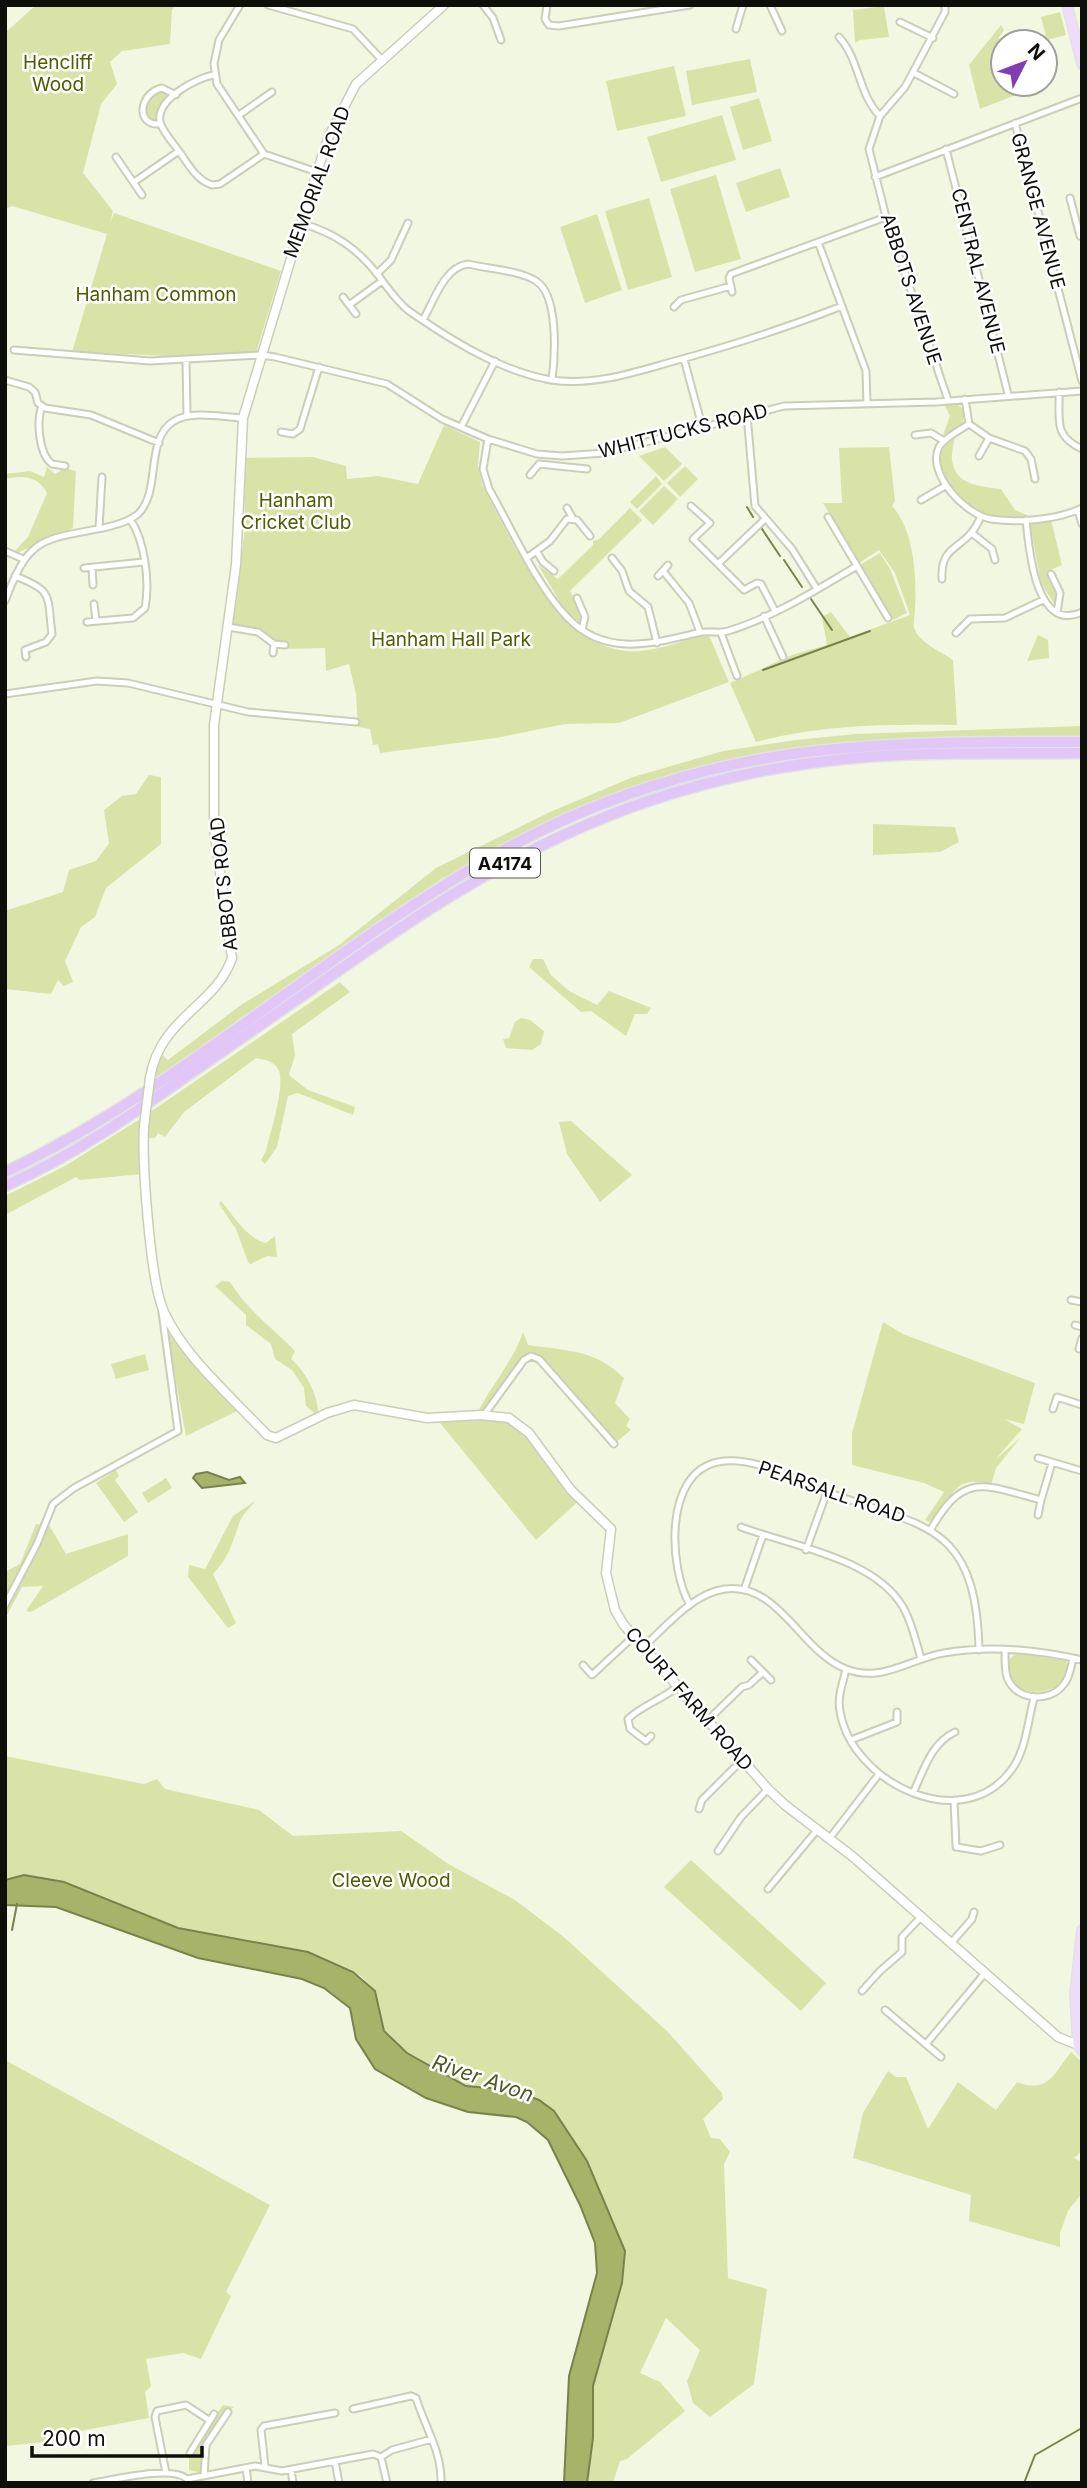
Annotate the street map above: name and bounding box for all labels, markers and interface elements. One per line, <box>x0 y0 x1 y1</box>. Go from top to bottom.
north arrow <box>989 28 1059 98</box>
text: N <box>1023 39 1050 65</box>
park label: Hencliff Wood <box>23 51 93 96</box>
street label: MEMORIAL ROAD <box>279 103 355 261</box>
street label: GRANGE AVENUE <box>1006 130 1070 292</box>
street label: CENTRAL AVENUE <box>946 186 1010 356</box>
street label: ABBOTS AVENUE <box>876 210 946 368</box>
park label: Hanham Common <box>75 283 237 306</box>
street label: WHITTUCKS ROAD <box>596 399 770 463</box>
park label: Hanham Cricket Club <box>241 489 351 534</box>
park label: Hanham Hall Park <box>371 628 532 651</box>
street label: ABBOTS ROAD <box>206 816 242 952</box>
road number: A4174 <box>470 848 540 878</box>
street label: PEARSALL ROAD <box>755 1456 909 1528</box>
street label: COURT FARM ROAD <box>620 1623 758 1775</box>
park label: Cleeve Wood <box>331 1869 451 1892</box>
water label: River Avon <box>429 2049 537 2107</box>
scale bar <box>32 2414 201 2458</box>
text: 200 m <box>42 2426 106 2451</box>

